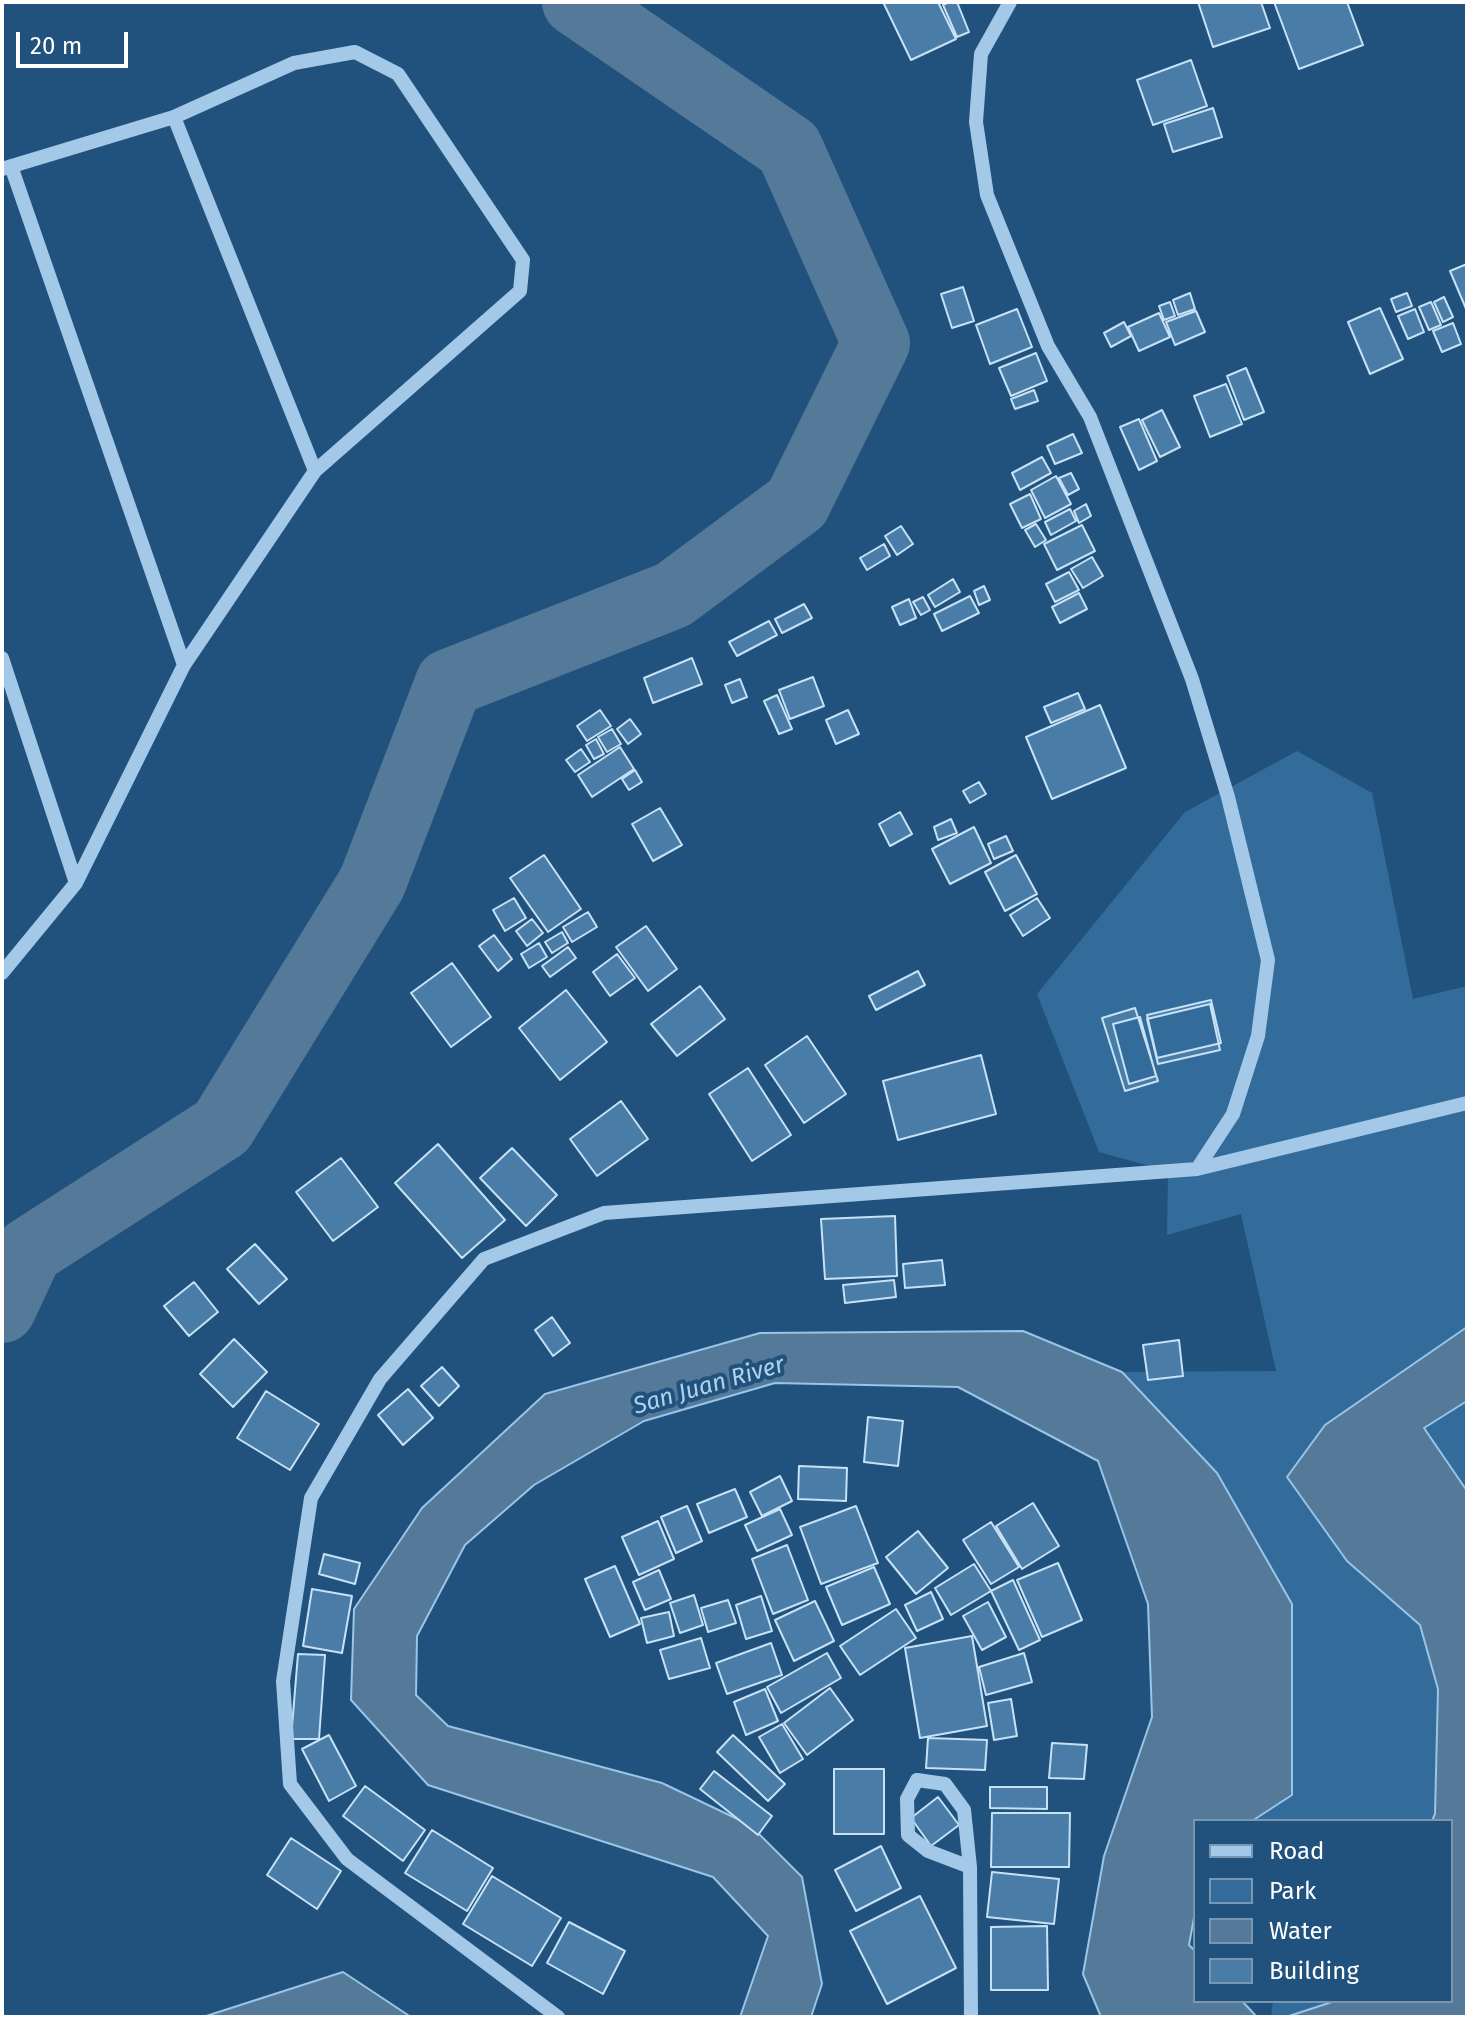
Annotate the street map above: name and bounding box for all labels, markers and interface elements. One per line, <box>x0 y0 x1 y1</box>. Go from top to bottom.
scale bar <box>20 16 132 66</box>
text: 20 m <box>30 32 82 60</box>
water label: San Juan River <box>630 1351 788 1421</box>
legend <box>1193 1819 1453 2003</box>
text: Road <box>1269 1837 1324 1865</box>
text: Park <box>1269 1877 1316 1905</box>
text: Water <box>1269 1917 1332 1945</box>
text: Building <box>1269 1957 1359 1985</box>

